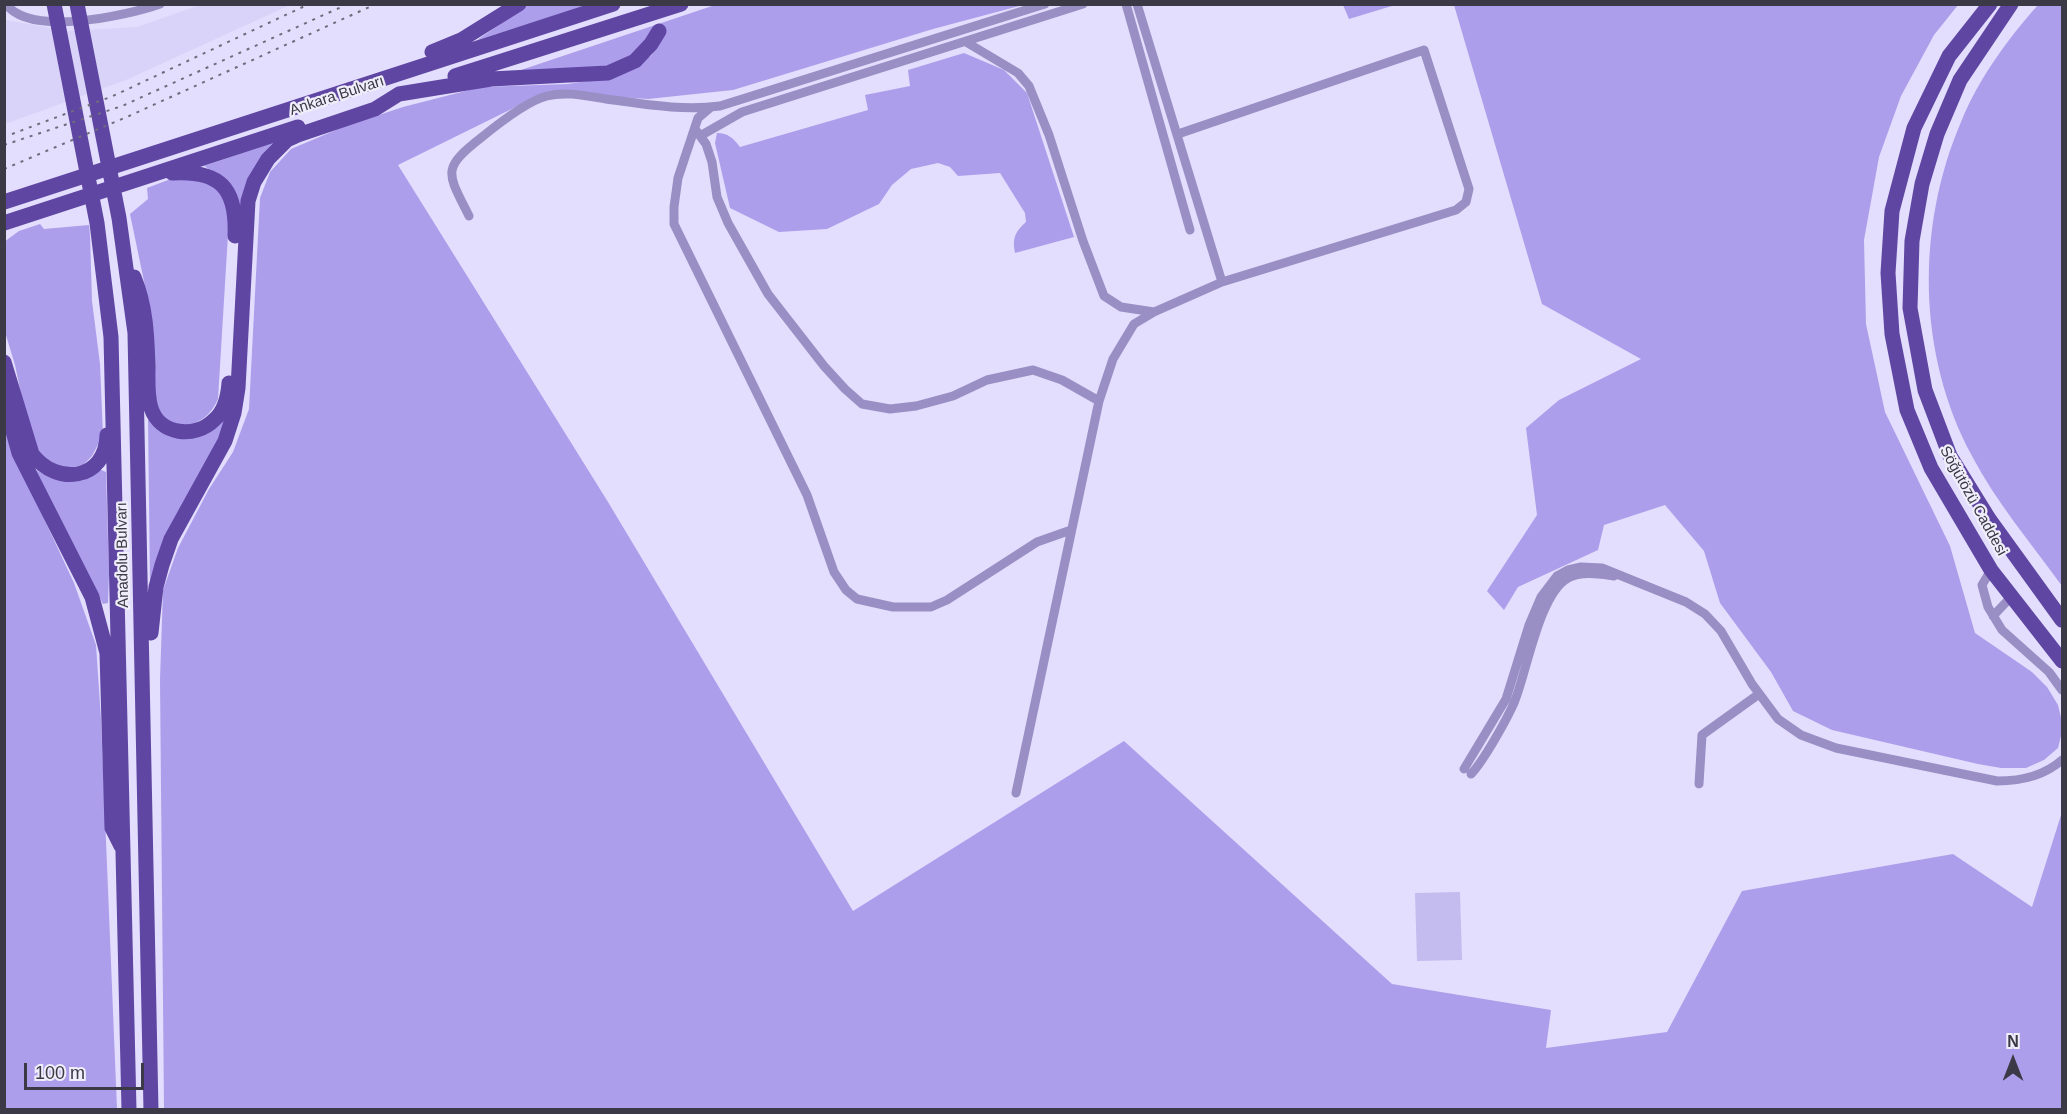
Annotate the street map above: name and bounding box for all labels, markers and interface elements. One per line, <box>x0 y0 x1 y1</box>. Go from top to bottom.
street label: Ankara Bulvarı <box>287 72 387 120</box>
street label: Söğütözü Caddesi <box>1935 443 2011 559</box>
street label: Anadolu Bulvarı <box>113 502 133 608</box>
north arrow <box>1983 1030 2043 1090</box>
text: N <box>2007 1033 2019 1050</box>
scale bar <box>27 1051 147 1089</box>
text: 100 m <box>35 1063 85 1083</box>

